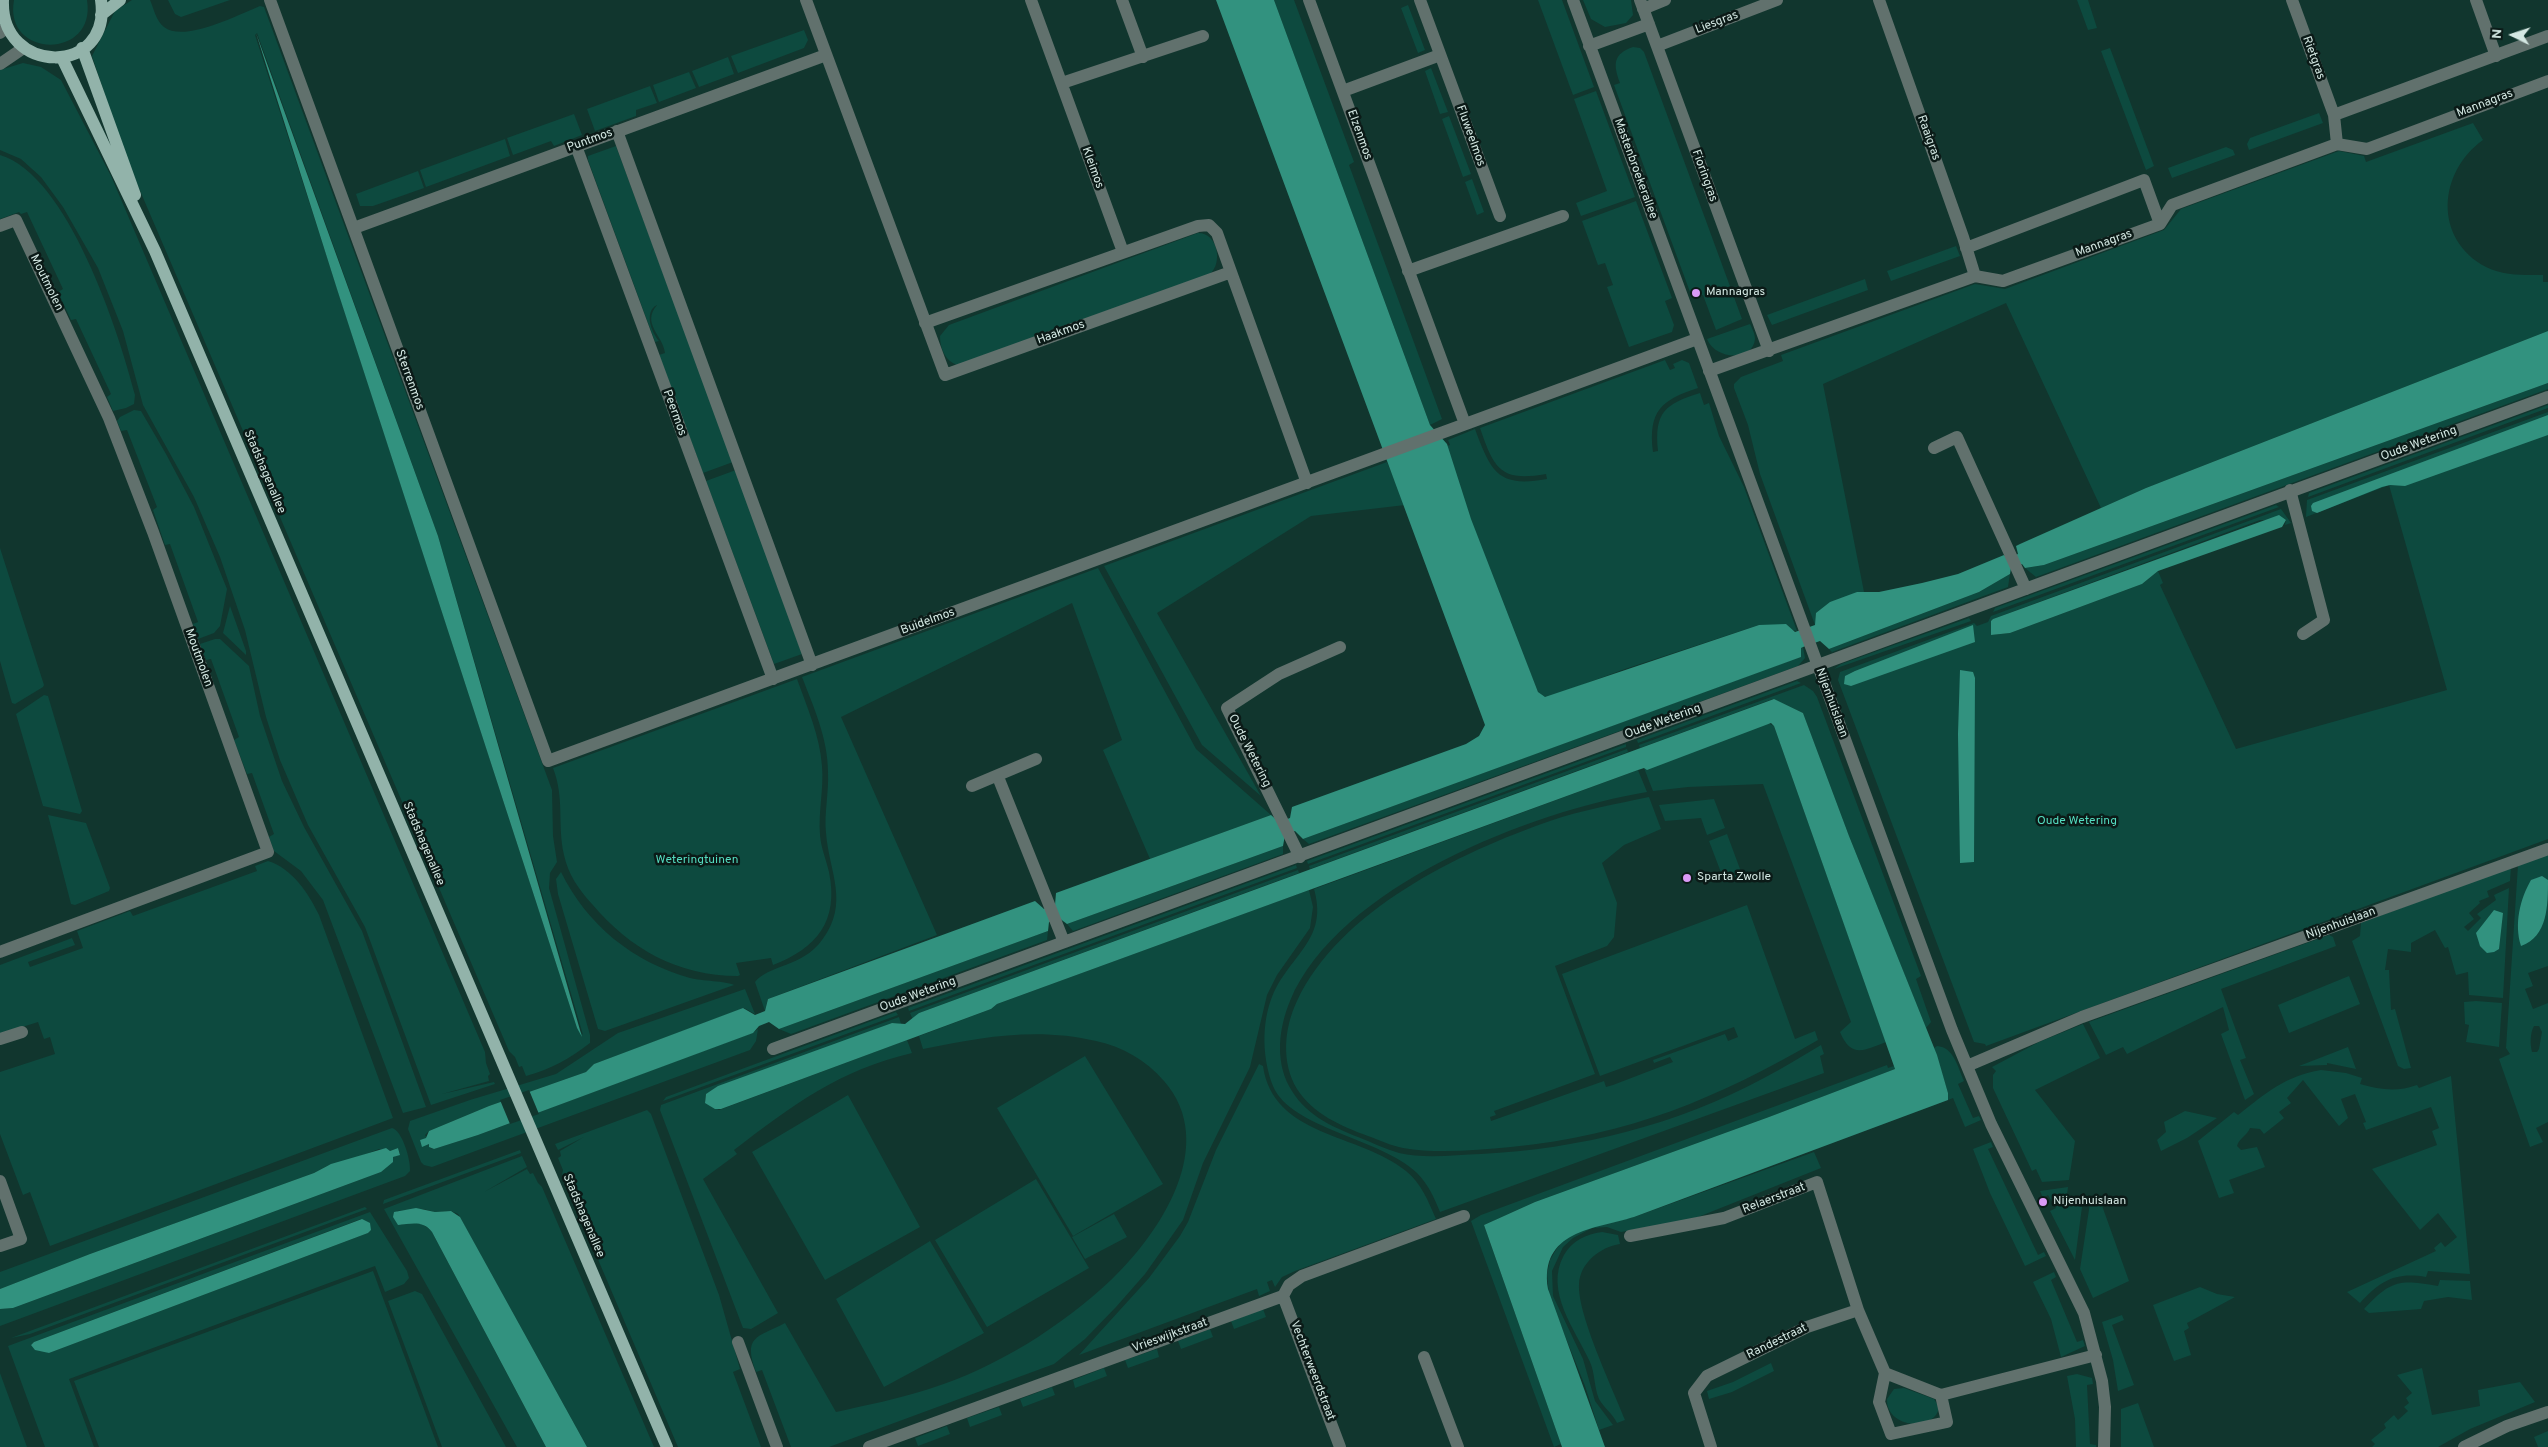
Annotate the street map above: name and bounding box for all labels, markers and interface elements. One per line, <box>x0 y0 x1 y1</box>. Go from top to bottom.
street label: Liesgras <box>1694 8 1740 38</box>
north arrow <box>2488 10 2538 60</box>
text: N <box>2489 28 2506 40</box>
street label: Rietgras <box>2299 34 2327 82</box>
street label: Mannagras <box>2455 87 2515 121</box>
street label: Fluweelmos <box>1452 104 1488 168</box>
street label: Elzenmos <box>1343 108 1375 162</box>
street label: Raaigras <box>1913 114 1943 162</box>
street label: Mastenbroekerallee <box>1610 117 1660 221</box>
street label: Puntmos <box>565 126 615 156</box>
street label: Kleimos <box>1078 145 1106 191</box>
street label: Fioringras <box>1688 148 1720 204</box>
street label: Mannagras <box>2074 227 2134 261</box>
street label: Moutmolen <box>26 253 66 313</box>
place label: Mannagras <box>1706 286 1765 300</box>
marker: Mannagras <box>1690 287 1702 299</box>
street label: Haakmos <box>1035 318 1087 348</box>
street label: Sterrenmos <box>391 348 427 412</box>
street label: Peermos <box>659 388 689 438</box>
street label: Oude Wetering <box>2379 424 2459 464</box>
street label: Stadshagenallee <box>240 428 288 516</box>
street label: Buidelmos <box>899 606 957 638</box>
street label: Moutmolen <box>181 627 215 689</box>
street label: Nijenhuislaan <box>1812 666 1850 740</box>
street label: Oude Wetering <box>1623 702 1703 742</box>
street label: Oude Wetering <box>1224 712 1274 790</box>
street label: Stadshagenallee <box>399 800 447 888</box>
park label: Oude Wetering <box>2037 815 2117 829</box>
park label: Weteringtuinen <box>656 854 738 868</box>
place label: Sparta Zwolle <box>1697 871 1771 885</box>
marker: Sparta Zwolle <box>1681 872 1693 884</box>
street label: Nijenhuislaan <box>2304 905 2378 943</box>
street label: Oude Wetering <box>878 975 958 1015</box>
street label: Stadshagenallee <box>559 1172 607 1260</box>
street label: Relaerstraat <box>1741 1180 1807 1218</box>
place label: Nijenhuislaan <box>2053 1195 2126 1209</box>
marker: Nijenhuislaan <box>2037 1196 2049 1208</box>
street label: Vrieswijkstraat <box>1130 1316 1210 1356</box>
street label: Vechterweerdstraat <box>1286 1319 1338 1423</box>
street label: Randestraat <box>1744 1321 1810 1363</box>

